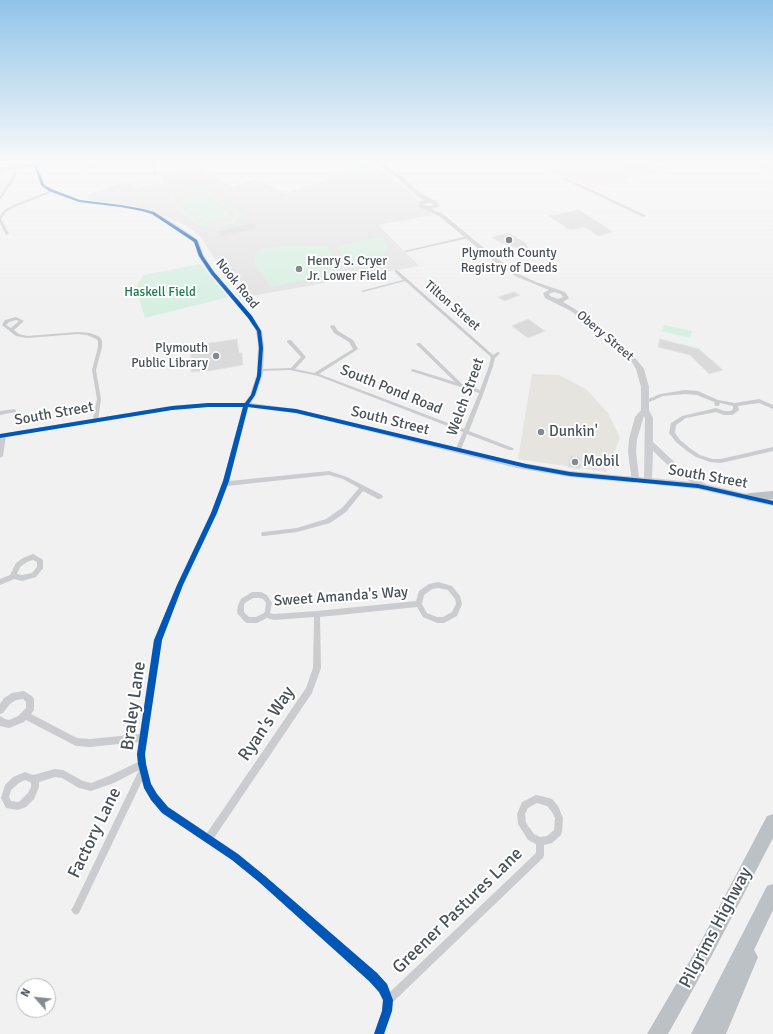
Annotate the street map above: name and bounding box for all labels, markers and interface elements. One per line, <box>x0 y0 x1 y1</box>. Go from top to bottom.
marker: Plymouth County Registry of Deeds <box>504 235 514 245</box>
place label: Plymouth County Registry of Deeds <box>461 246 557 277</box>
place label: Henry S. Cryer Jr. Lower Field <box>307 254 387 285</box>
street label: Nook Road <box>212 256 262 312</box>
marker: Henry S. Cryer Jr. Lower Field <box>294 264 304 274</box>
street label: Tilton Street <box>421 278 483 334</box>
park label: Haskell Field <box>124 285 196 301</box>
street label: Obery Street <box>573 308 637 364</box>
place label: Plymouth Public Library <box>131 341 208 372</box>
marker: Plymouth Public Library <box>211 351 221 361</box>
street label: Welch Street <box>444 356 488 438</box>
street label: South Pond Road <box>337 361 445 419</box>
street label: South Street <box>13 398 95 430</box>
street label: South Street <box>349 403 431 439</box>
place label: Dunkin' <box>549 423 598 441</box>
marker: Dunkin' <box>536 427 546 437</box>
place label: Mobil <box>583 453 619 471</box>
marker: Mobil <box>570 457 580 467</box>
street label: South Street <box>667 461 749 493</box>
street label: Sweet Amanda's Way <box>273 583 409 611</box>
street label: Braley Lane <box>117 660 151 752</box>
street label: Ryan's Way <box>234 683 300 765</box>
street label: Factory Lane <box>64 784 126 882</box>
street label: Greener Pastures Lane <box>388 843 528 979</box>
street label: Pilgrims Highway <box>675 864 757 992</box>
north arrow <box>16 978 56 1018</box>
text: N <box>18 986 33 999</box>

